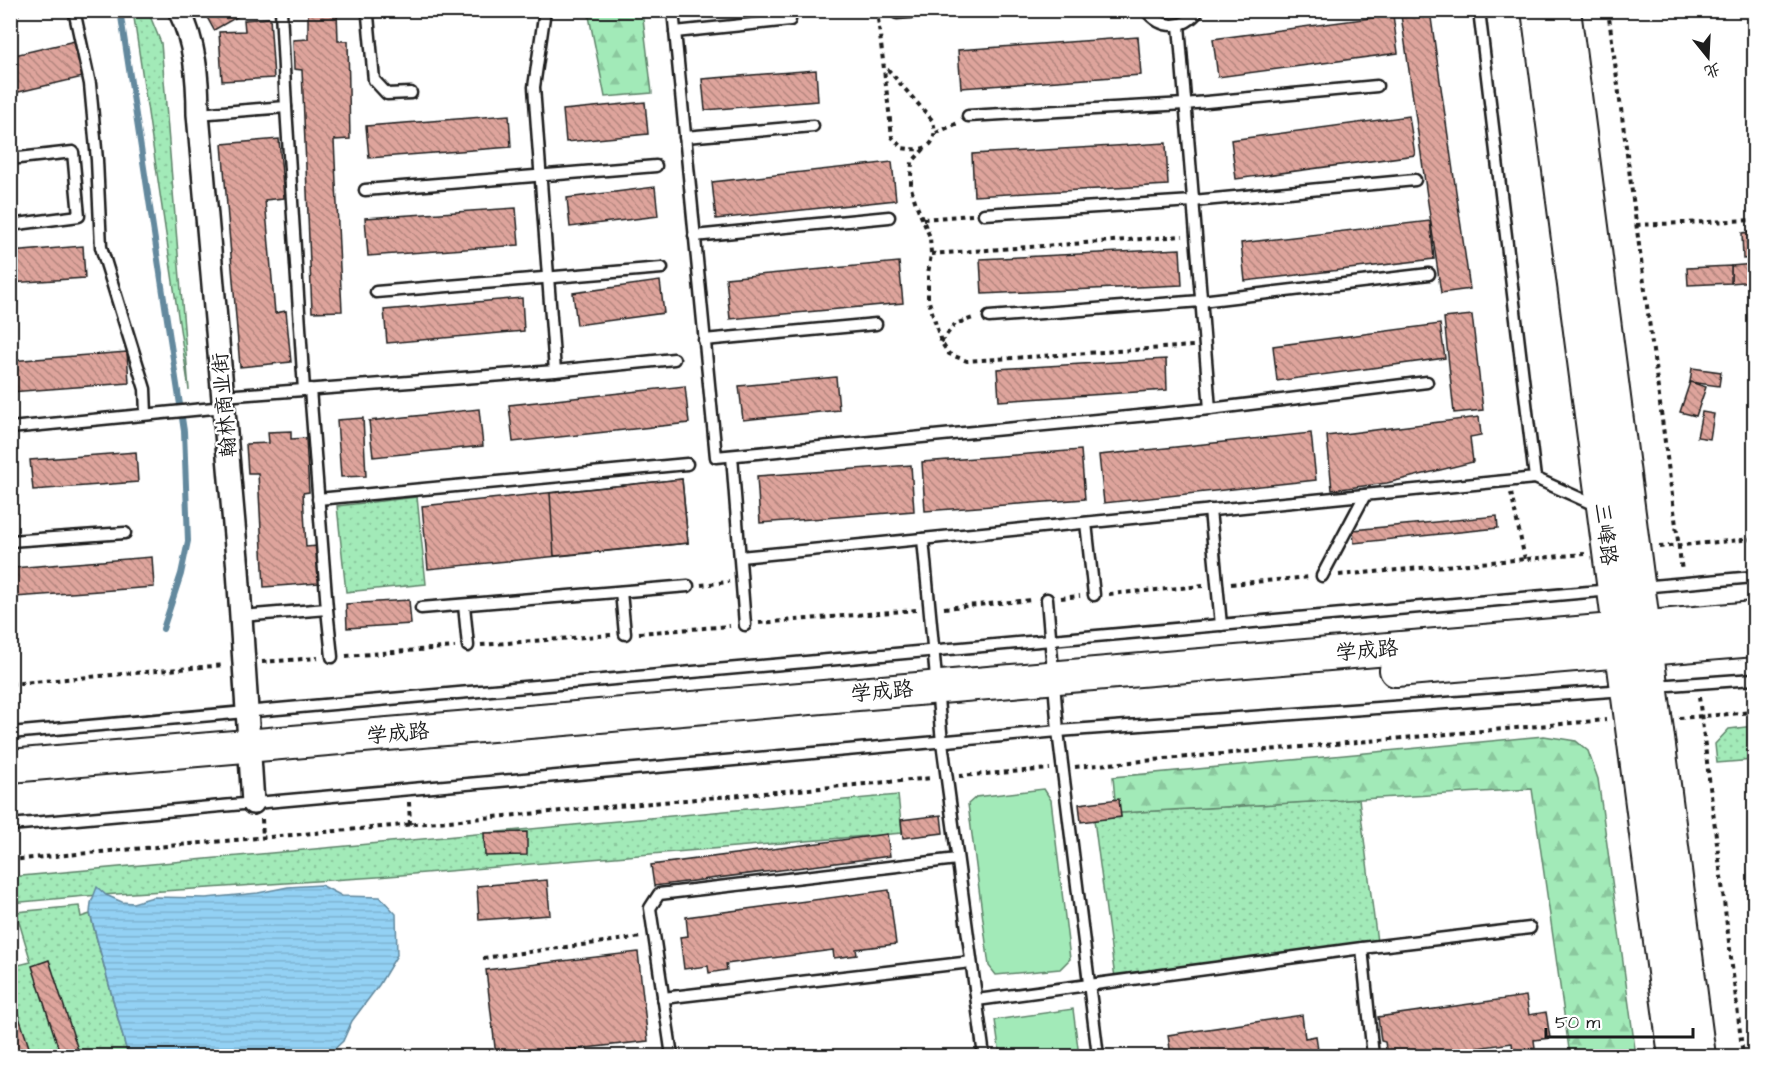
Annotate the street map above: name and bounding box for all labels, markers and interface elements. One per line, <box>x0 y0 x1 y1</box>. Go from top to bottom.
north arrow <box>1678 27 1738 87</box>
text: 北 <box>1701 57 1723 83</box>
street label: 翰林商业街 <box>205 351 244 459</box>
street label: 三峰路 <box>1587 501 1624 567</box>
street label: 学成路 <box>1334 633 1400 668</box>
street label: 学成路 <box>849 674 915 709</box>
street label: 学成路 <box>365 716 431 751</box>
scale bar <box>1546 1001 1693 1039</box>
text: 50 m <box>1555 1010 1600 1035</box>

